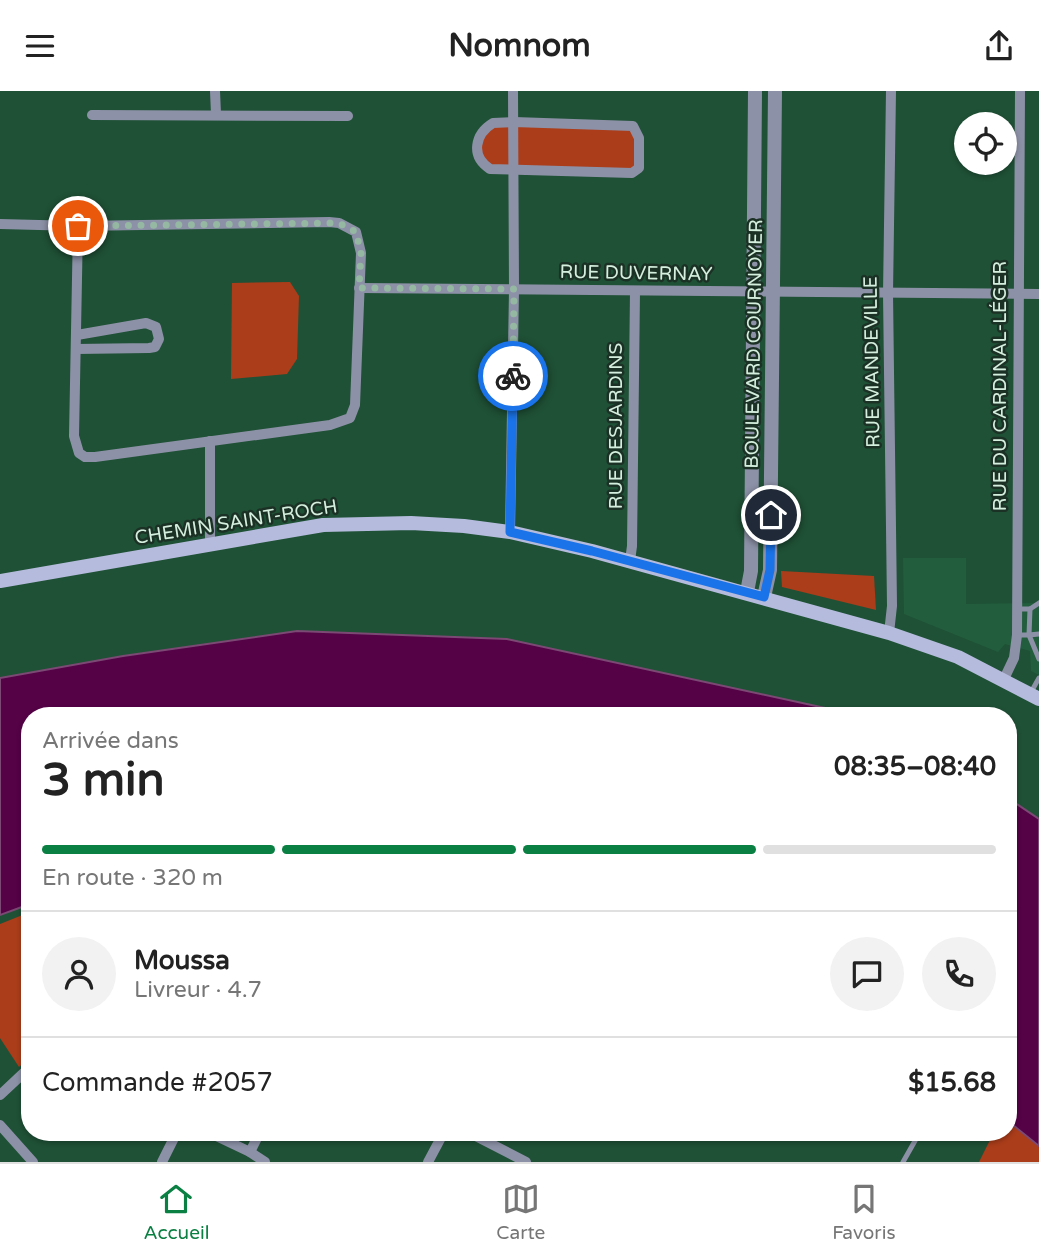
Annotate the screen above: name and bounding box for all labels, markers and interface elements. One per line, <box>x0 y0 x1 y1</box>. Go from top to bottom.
icon: menu <box>21 27 59 65</box>
text: Nomnom <box>448 27 591 65</box>
icon: share <box>980 27 1018 65</box>
map controls <box>954 112 1017 175</box>
button: locate <box>954 112 1017 175</box>
pin <box>48 196 108 256</box>
icon: bag <box>59 207 97 245</box>
street label: BOULEVARD COURNOYER <box>741 219 767 469</box>
street label: RUE DUVERNAY <box>559 261 713 285</box>
street label: RUE DU CARDINAL-LÉGER <box>989 261 1011 511</box>
street label: RUE MANDEVILLE <box>860 276 884 448</box>
courier <box>478 341 548 411</box>
street label: RUE DESJARDINS <box>605 343 627 509</box>
icon: bike <box>494 357 532 395</box>
pin <box>741 485 801 545</box>
street label: CHEMIN SAINT-ROCH <box>133 495 339 549</box>
icon: home <box>752 496 790 534</box>
text: Arrivée dans <box>42 727 179 755</box>
text: 08:35–08:40 <box>834 751 996 782</box>
text: 3 min <box>42 753 165 808</box>
text: En route · 320 m <box>42 864 223 892</box>
button: person <box>42 937 116 1011</box>
button: chat <box>830 937 904 1011</box>
button: phone <box>922 937 996 1011</box>
text: Moussa <box>134 945 230 976</box>
text: Livreur · 4.7 <box>134 976 262 1004</box>
text: Commande #2057 <box>42 1067 273 1098</box>
text: $15.68 <box>908 1067 996 1098</box>
tab: Accueil <box>143 1180 209 1244</box>
tab: Carte <box>496 1180 545 1244</box>
tab: Favoris <box>832 1180 896 1244</box>

